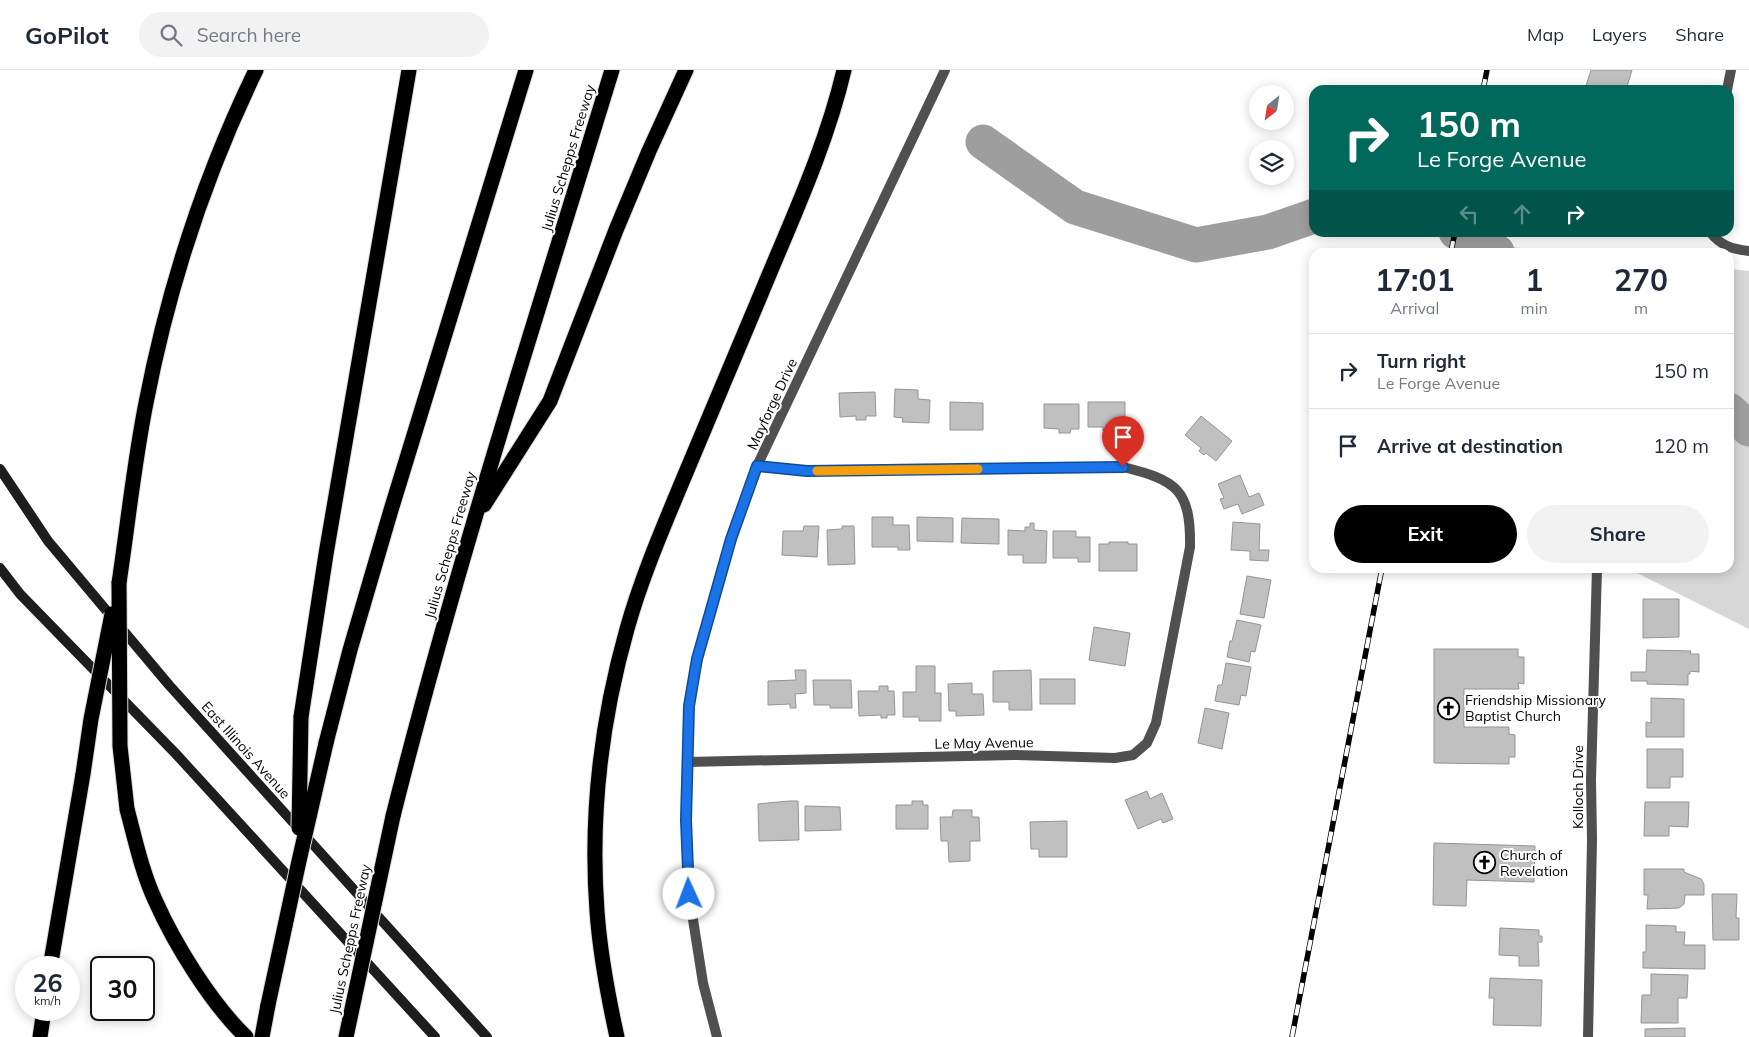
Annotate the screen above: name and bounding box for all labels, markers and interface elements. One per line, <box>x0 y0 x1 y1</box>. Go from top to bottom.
search box <box>139 12 489 57</box>
text: GoPilot <box>25 20 109 50</box>
icon: search <box>157 21 185 49</box>
text: Search here <box>197 23 301 47</box>
text: Map <box>1527 23 1564 46</box>
text: Layers <box>1592 23 1647 46</box>
text: Share <box>1675 23 1724 46</box>
street label: Julius Schepps Freeway <box>537 82 599 234</box>
north arrow <box>1249 85 1294 130</box>
map controls <box>1249 85 1294 185</box>
text: 150 m <box>1417 102 1521 146</box>
icon: right <box>1334 105 1399 170</box>
button: layers <box>1249 140 1294 185</box>
text: Le Forge Avenue <box>1417 145 1587 173</box>
icon: left <box>1455 200 1483 228</box>
icon: ahead <box>1508 200 1536 228</box>
icon: right <box>1561 200 1589 228</box>
text: 17:01 <box>1375 261 1455 299</box>
text: 1 <box>1525 261 1543 299</box>
text: 270 <box>1614 261 1668 299</box>
text: Arrival <box>1390 298 1439 318</box>
text: min <box>1521 298 1548 318</box>
text: m <box>1634 298 1648 318</box>
text: Turn right <box>1377 349 1466 373</box>
street label: Mayforge Drive <box>743 355 801 453</box>
icon: right <box>1334 357 1362 385</box>
text: 150 m <box>1653 359 1709 383</box>
text: Le Forge Avenue <box>1377 373 1500 393</box>
pin <box>1102 416 1144 467</box>
icon: arrive <box>1109 423 1137 451</box>
icon: arrive <box>1334 432 1362 460</box>
text: Arrive at destination <box>1377 434 1563 458</box>
text: 120 m <box>1653 434 1709 458</box>
street label: Julius Schepps Freeway <box>420 469 480 621</box>
button: Exit <box>1334 505 1517 563</box>
button: Share <box>1527 505 1709 563</box>
place label: Friendship Missionary Baptist Church <box>1465 691 1607 725</box>
church icon: Friendship Missionary Baptist Church <box>1437 696 1461 720</box>
street label: East Illinois Avenue <box>198 698 294 802</box>
street label: Le May Avenue <box>934 733 1034 753</box>
street label: Kolloch Drive <box>1569 745 1587 829</box>
place label: Church of Revelation <box>1500 846 1568 880</box>
church icon: Church of Revelation <box>1472 851 1496 875</box>
street label: Julius Schepps Freeway <box>325 862 375 1015</box>
position arrow <box>662 867 714 919</box>
speed limit sign: 30 <box>90 956 155 1021</box>
text: 26 <box>32 967 63 998</box>
text: km/h <box>34 993 61 1008</box>

